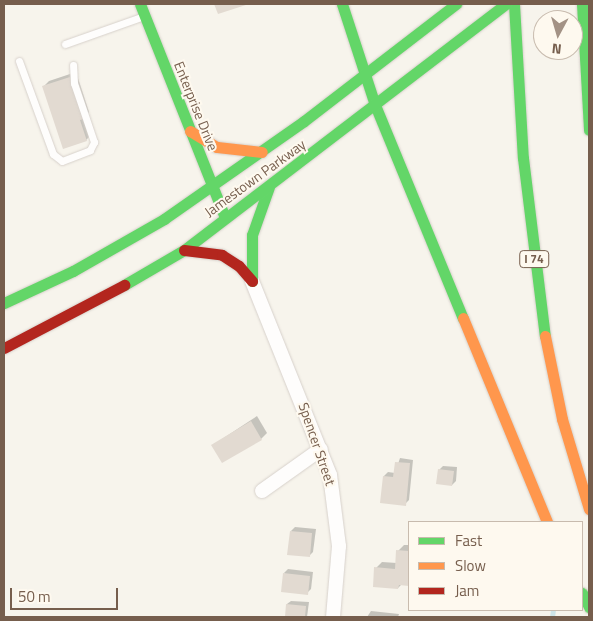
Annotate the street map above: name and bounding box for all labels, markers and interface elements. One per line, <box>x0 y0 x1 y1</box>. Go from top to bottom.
north arrow <box>533 10 583 60</box>
text: N <box>551 38 562 60</box>
street label: Enterprise Drive <box>170 59 222 153</box>
street label: Jamestown Parkway <box>201 136 309 220</box>
road number: I 74 <box>519 250 549 268</box>
street label: Spencer Street <box>295 400 339 488</box>
legend <box>408 521 583 611</box>
text: Fast <box>455 529 482 552</box>
text: Slow <box>455 554 486 577</box>
scale bar <box>12 578 120 610</box>
text: Jam <box>455 579 479 602</box>
text: 50 m <box>18 585 51 608</box>

